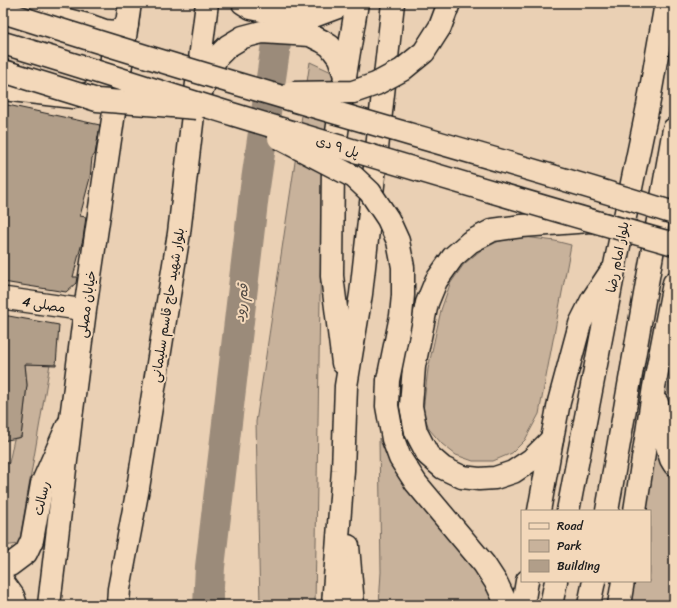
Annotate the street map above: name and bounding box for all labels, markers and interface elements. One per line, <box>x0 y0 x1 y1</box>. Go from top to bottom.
street label: پل ۹ دی <box>313 129 363 164</box>
street label: بلوار امام رضا <box>599 219 636 295</box>
street label: بلوار شهید حاج قاسم سلیمانی <box>144 226 191 384</box>
street label: خیابان مصلی <box>70 269 103 339</box>
water label: قم رود <box>227 281 256 324</box>
street label: مصلی 4 <box>21 290 67 319</box>
street label: رسالت <box>26 479 57 518</box>
legend <box>521 510 651 582</box>
text: Road <box>557 515 584 537</box>
text: Park <box>557 535 582 557</box>
text: Building <box>557 555 600 577</box>

